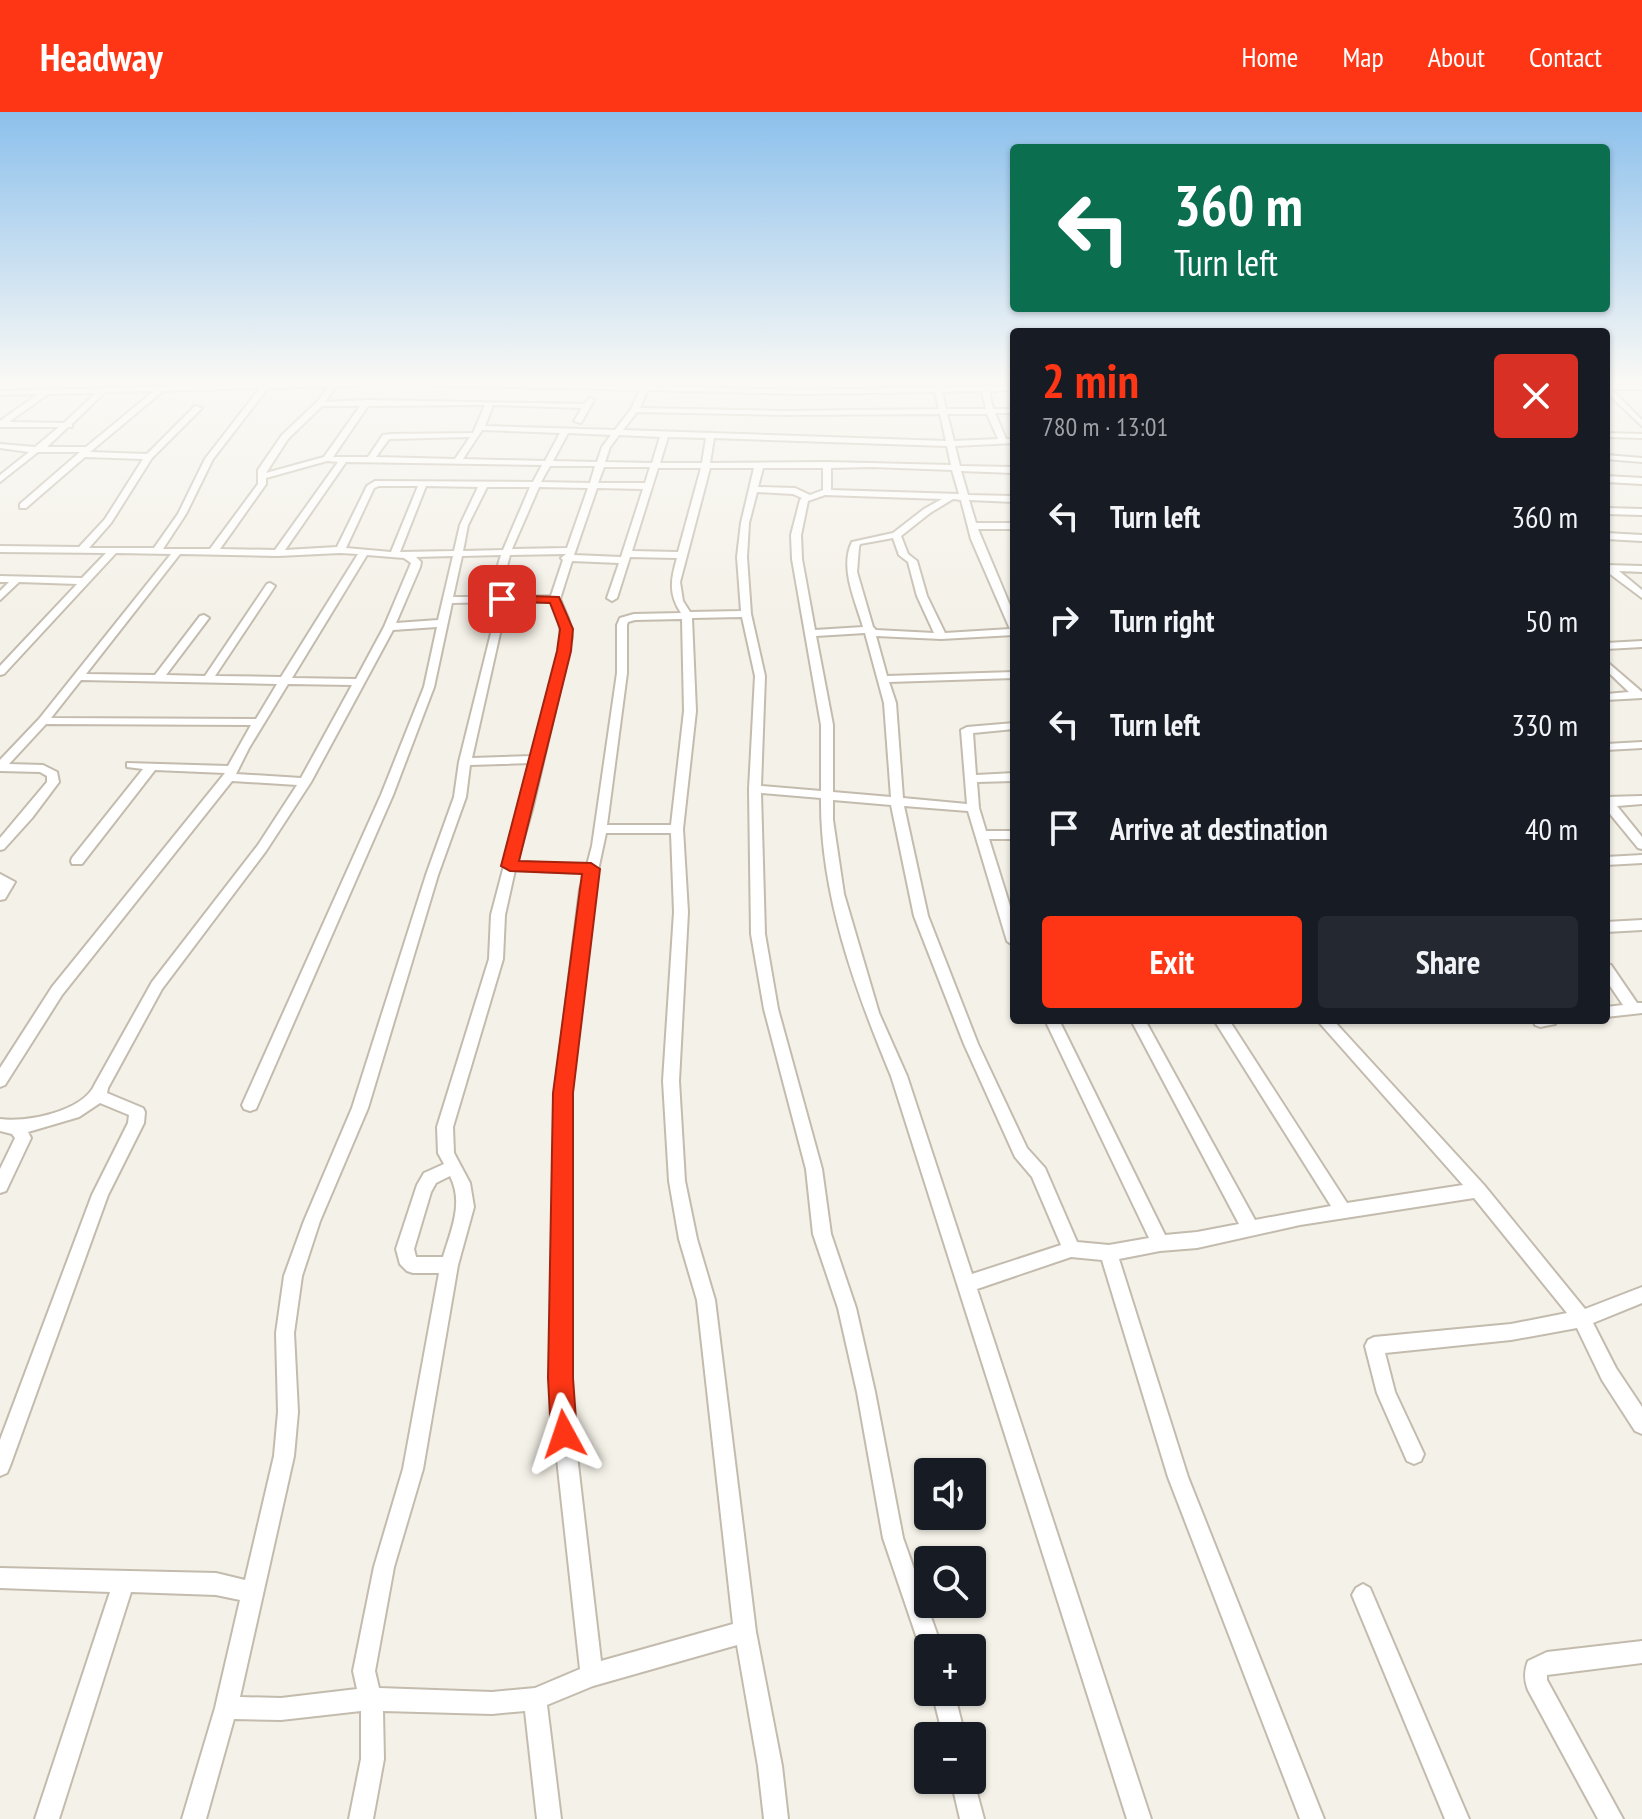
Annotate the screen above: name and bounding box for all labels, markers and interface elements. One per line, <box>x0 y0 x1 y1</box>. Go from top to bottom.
text: Headway <box>40 32 163 81</box>
text: Home <box>1242 38 1298 75</box>
text: Map <box>1342 38 1384 75</box>
text: About <box>1428 38 1485 75</box>
text: Contact <box>1529 38 1602 75</box>
text: 360 m <box>1174 169 1303 241</box>
icon: left <box>1042 176 1146 280</box>
text: Turn left <box>1174 239 1278 286</box>
text: 2 min <box>1042 349 1139 411</box>
button: close <box>1494 354 1578 438</box>
text: 780 m · 13:01 <box>1042 410 1168 443</box>
icon: left <box>1042 494 1086 538</box>
text: Turn left <box>1110 497 1200 536</box>
text: 360 m <box>1512 497 1578 536</box>
pin <box>468 565 536 633</box>
icon: arrive <box>480 577 524 621</box>
icon: right <box>1042 598 1086 642</box>
text: Turn right <box>1110 601 1214 640</box>
text: 50 m <box>1525 601 1578 640</box>
icon: left <box>1042 702 1086 746</box>
text: Turn left <box>1110 705 1200 744</box>
text: 330 m <box>1512 705 1578 744</box>
icon: arrive <box>1042 806 1086 850</box>
text: Arrive at destination <box>1110 809 1328 848</box>
text: 40 m <box>1525 809 1578 848</box>
button: Exit <box>1042 916 1302 1008</box>
button: Share <box>1318 916 1578 1008</box>
position arrow <box>522 1392 606 1476</box>
map controls <box>914 1458 986 1794</box>
button: sound <box>914 1458 986 1530</box>
button: search <box>914 1546 986 1618</box>
button: + <box>914 1634 986 1706</box>
button: − <box>914 1722 986 1794</box>

